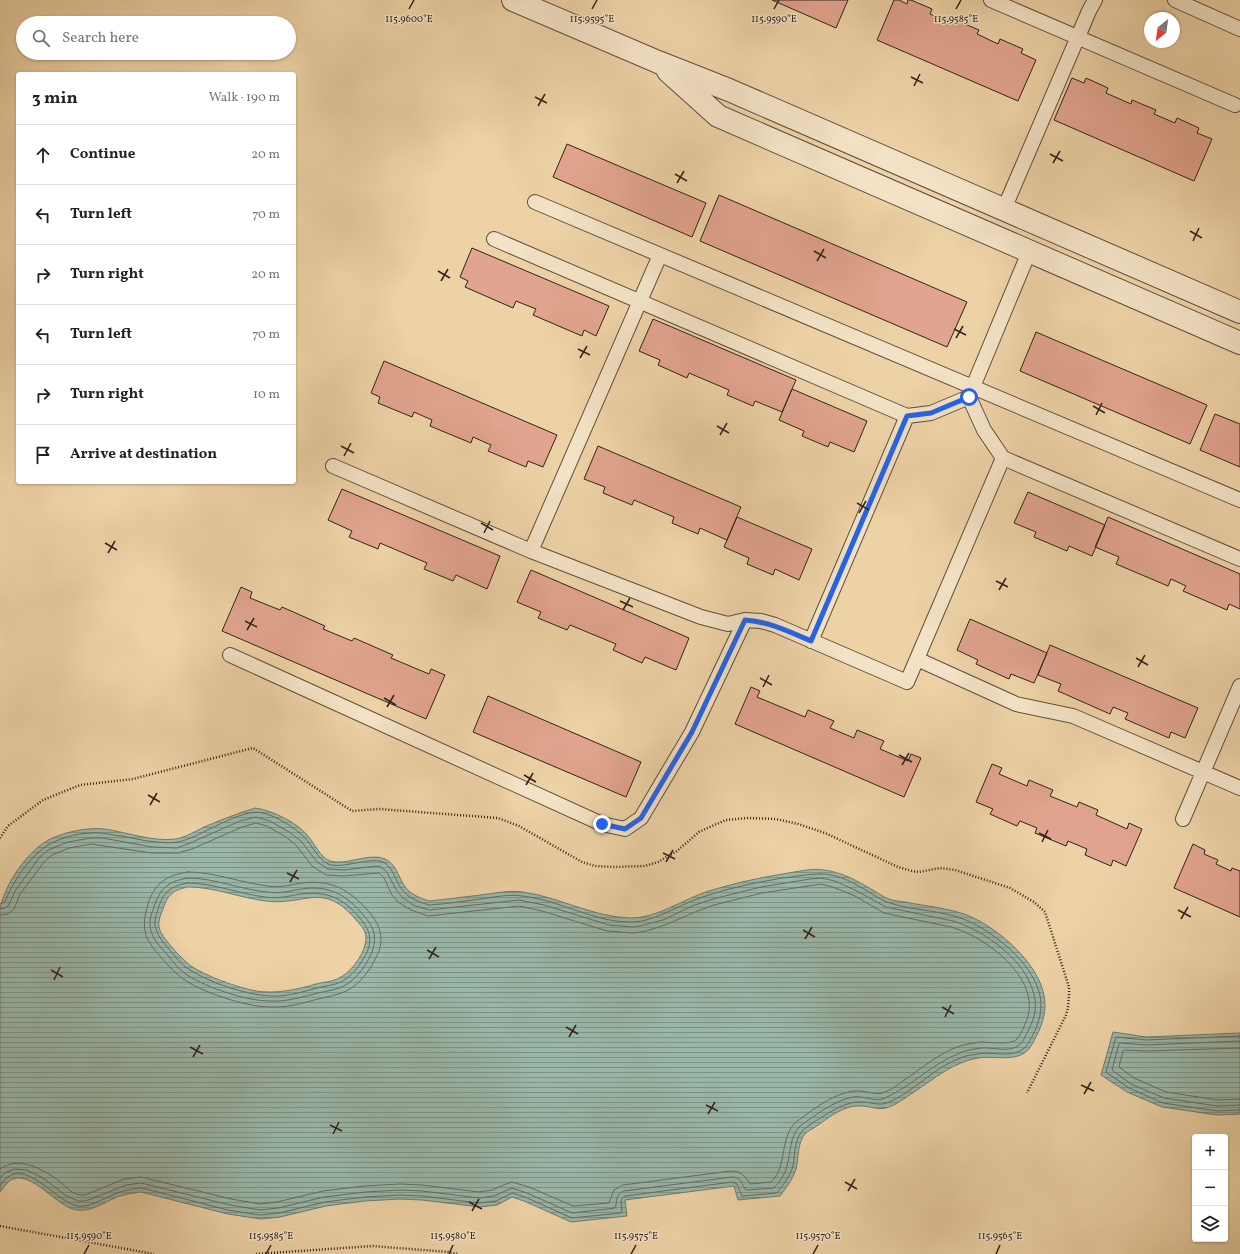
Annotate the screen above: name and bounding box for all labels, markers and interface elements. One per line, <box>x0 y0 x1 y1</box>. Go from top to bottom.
text: 115.9600°E <box>385 12 433 26</box>
text: 115.9595°E <box>570 12 614 26</box>
text: 115.9590°E <box>751 12 797 26</box>
text: 115.9585°E <box>934 12 978 26</box>
north arrow <box>1144 12 1180 48</box>
search box <box>16 16 296 60</box>
icon: search <box>30 27 52 49</box>
text: Search here <box>62 28 139 49</box>
text: 3 min <box>32 87 78 110</box>
text: Walk · 190 m <box>209 89 280 107</box>
icon: ahead <box>32 144 54 166</box>
text: Continue <box>70 144 135 165</box>
text: 20 m <box>251 146 280 164</box>
icon: left <box>32 204 54 226</box>
text: Turn left <box>70 204 132 225</box>
text: 70 m <box>252 206 280 224</box>
icon: right <box>32 264 54 286</box>
text: Turn right <box>70 264 144 285</box>
text: 20 m <box>251 266 280 284</box>
icon: left <box>32 324 54 346</box>
text: Turn left <box>70 324 132 345</box>
text: 70 m <box>252 326 280 344</box>
icon: right <box>32 384 54 406</box>
text: Turn right <box>70 384 144 405</box>
text: 10 m <box>253 386 280 404</box>
route start <box>960 388 978 406</box>
icon: arrive <box>32 444 54 466</box>
text: Arrive at destination <box>70 444 217 465</box>
route end <box>593 815 611 833</box>
map controls <box>1192 1134 1228 1242</box>
button: + <box>1192 1134 1228 1170</box>
button: − <box>1192 1170 1228 1206</box>
button: layers <box>1192 1206 1228 1242</box>
text: 115.9590°E <box>66 1229 112 1243</box>
text: 115.9585°E <box>249 1229 293 1243</box>
text: 115.9580°E <box>430 1229 476 1243</box>
text: 115.9575°E <box>614 1229 658 1243</box>
text: 115.9570°E <box>796 1229 840 1243</box>
text: 115.9565°E <box>978 1229 1022 1243</box>

